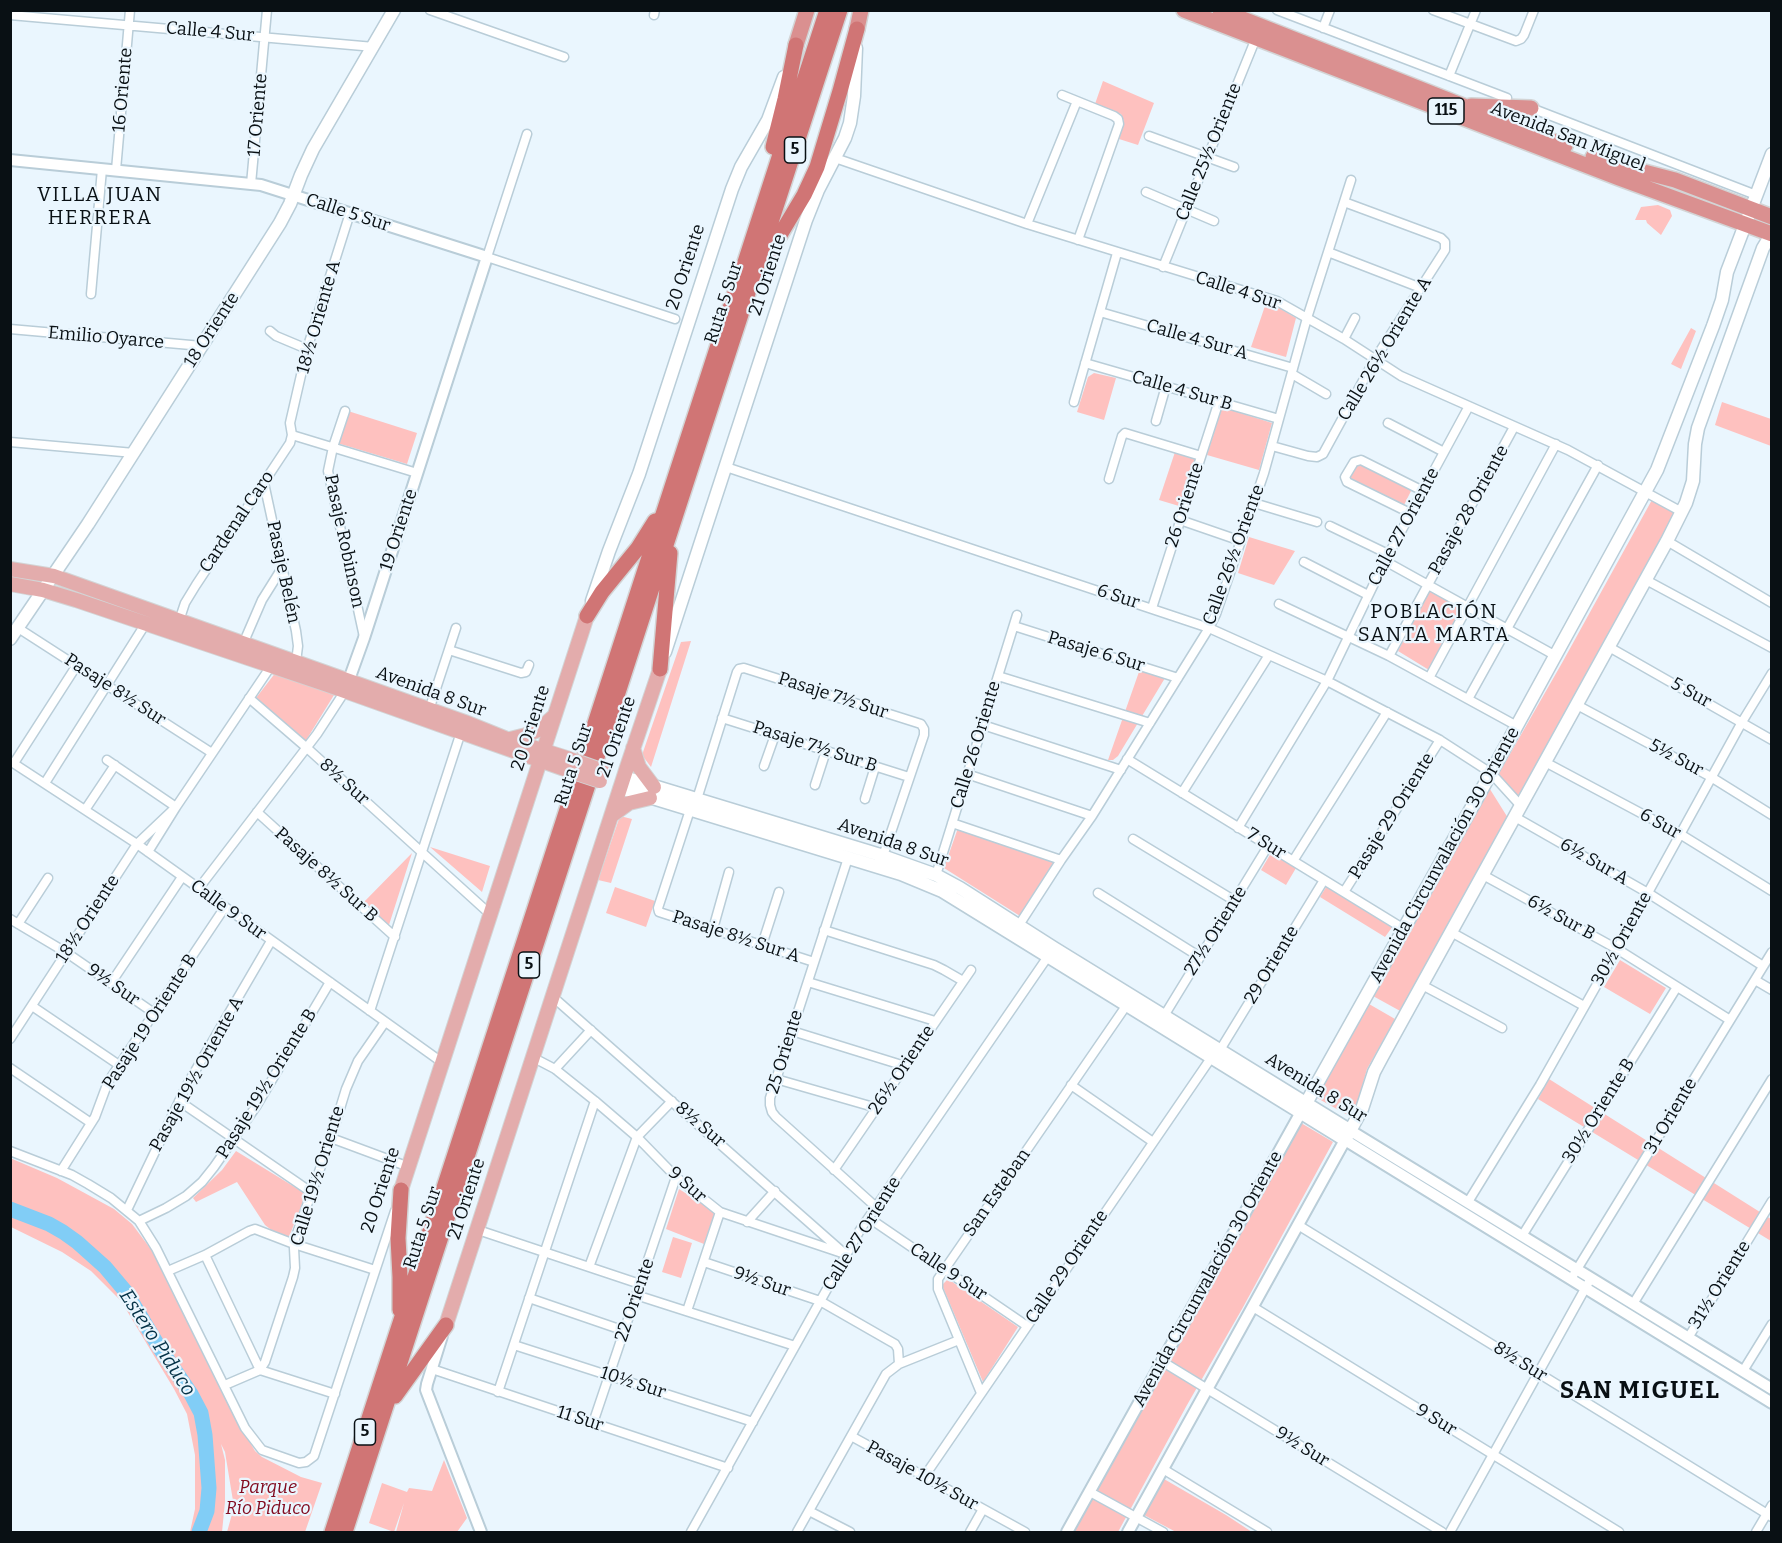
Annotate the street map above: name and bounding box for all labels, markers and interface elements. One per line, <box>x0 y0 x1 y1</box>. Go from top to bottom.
street label: Calle 4 Sur <box>165 17 255 47</box>
street label: 16 Oriente <box>109 47 137 133</box>
street label: 17 Oriente <box>244 73 272 157</box>
street label: Calle 25½ Oriente <box>1171 80 1247 224</box>
street label: Avenida San Miguel <box>1487 97 1649 177</box>
road number: 115 <box>1428 98 1464 124</box>
road number: 5 <box>784 137 806 163</box>
district label: VILLA JUAN HERRERA <box>37 183 163 230</box>
street label: Calle 5 Sur <box>303 189 393 237</box>
street label: 20 Oriente <box>662 222 710 312</box>
street label: 21 Oriente <box>745 232 791 318</box>
street label: 18½ Oriente A <box>292 258 346 376</box>
street label: Ruta 5 Sur <box>701 259 747 347</box>
street label: Calle 4 Sur <box>1193 267 1283 315</box>
street label: Calle 26½ Oriente A <box>1333 273 1437 425</box>
street label: 18 Oriente <box>180 288 244 372</box>
street label: Calle 4 Sur A <box>1144 315 1250 365</box>
street label: Emilio Oyarce <box>47 322 165 354</box>
street label: Calle 4 Sur B <box>1129 366 1235 416</box>
street label: Pasaje 28 Oriente <box>1424 442 1514 578</box>
street label: 26 Oriente <box>1161 460 1209 550</box>
street label: Calle 27 Oriente <box>1364 464 1444 590</box>
street label: Cardenal Caro <box>195 467 279 577</box>
street label: Pasaje Robinson <box>319 472 369 610</box>
street label: Calle 26½ Oriente <box>1199 482 1269 628</box>
street label: 19 Oriente <box>376 486 422 574</box>
street label: Pasaje Belén <box>262 519 304 625</box>
street label: 6 Sur <box>1094 580 1142 614</box>
district label: POBLACIÓN SANTA MARTA <box>1358 600 1510 647</box>
street label: Pasaje 6 Sur <box>1045 627 1147 677</box>
street label: Pasaje 8½ Sur <box>60 649 170 731</box>
street label: Avenida 8 Sur <box>373 662 489 722</box>
street label: Pasaje 7½ Sur <box>775 668 891 724</box>
street label: 5 Sur <box>1667 673 1715 713</box>
street label: Calle 26 Oriente <box>946 679 1006 811</box>
street label: 20 Oriente <box>507 683 555 773</box>
street label: 21 Oriente <box>593 694 641 780</box>
street label: Pasaje 7½ Sur B <box>750 717 880 777</box>
street label: Ruta 5 Sur <box>551 721 597 809</box>
street label: Avenida Circunvalación 30 Oriente <box>1366 723 1524 987</box>
street label: 5½ Sur <box>1645 735 1707 781</box>
street label: Pasaje 29 Oriente <box>1345 749 1439 883</box>
street label: 8½ Sur <box>315 754 373 810</box>
street label: 6 Sur <box>1636 804 1684 844</box>
street label: Avenida 8 Sur <box>835 814 951 872</box>
street label: Pasaje 8½ Sur B <box>270 823 382 927</box>
street label: 7 Sur <box>1242 824 1290 864</box>
street label: 6½ Sur A <box>1556 834 1632 890</box>
street label: 18½ Oriente <box>52 871 124 967</box>
street label: Calle 9 Sur <box>186 875 270 945</box>
street label: 27½ Oriente <box>1180 882 1252 980</box>
street label: 30½ Oriente <box>1587 888 1657 990</box>
street label: 6½ Sur B <box>1523 891 1599 945</box>
street label: Pasaje 8½ Sur A <box>670 906 802 968</box>
street label: 29 Oriente <box>1240 922 1304 1008</box>
street label: Pasaje 19 Oriente B <box>98 950 202 1094</box>
road number: 5 <box>518 952 540 978</box>
street label: 9½ Sur <box>83 959 143 1011</box>
street label: Pasaje 19½ Oriente A <box>145 993 249 1155</box>
street label: Pasaje 19½ Oriente B <box>212 1005 322 1163</box>
street label: 25 Oriente <box>762 1007 808 1097</box>
street label: 26½ Oriente <box>864 1021 940 1119</box>
street label: Avenida 8 Sur <box>1261 1048 1371 1128</box>
street label: 30½ Oriente B <box>1558 1055 1640 1167</box>
street label: 31 Oriente <box>1640 1074 1702 1158</box>
street label: 8½ Sur <box>670 1097 730 1153</box>
street label: Calle 19½ Oriente <box>286 1103 350 1249</box>
street label: 20 Oriente <box>357 1145 405 1235</box>
street label: San Esteban <box>959 1145 1035 1241</box>
street label: Avenida Circunvalación 30 Oriente <box>1129 1147 1287 1411</box>
street label: 21 Oriente <box>444 1156 490 1242</box>
street label: 9 Sur <box>664 1162 710 1208</box>
street label: Calle 27 Oriente <box>818 1173 906 1295</box>
street label: Ruta 5 Sur <box>400 1184 446 1272</box>
street label: Calle 29 Oriente <box>1021 1206 1113 1328</box>
street label: 31½ Oriente <box>1684 1237 1756 1333</box>
street label: Calle 9 Sur <box>905 1238 991 1306</box>
street label: 22 Oriente <box>611 1255 659 1345</box>
street label: 9½ Sur <box>731 1262 793 1302</box>
water label: Estero Piduco <box>114 1285 200 1401</box>
street label: 8½ Sur <box>1489 1337 1551 1387</box>
street label: 10½ Sur <box>598 1362 668 1404</box>
district label: SAN MIGUEL <box>1560 1377 1720 1405</box>
street label: 9 Sur <box>1412 1399 1460 1441</box>
street label: 11 Sur <box>554 1401 606 1437</box>
road number: 5 <box>354 1419 376 1445</box>
street label: 9½ Sur <box>1271 1422 1333 1472</box>
street label: Pasaje 10½ Sur <box>862 1436 982 1516</box>
park label: Parque Río Piduco <box>226 1477 310 1520</box>

